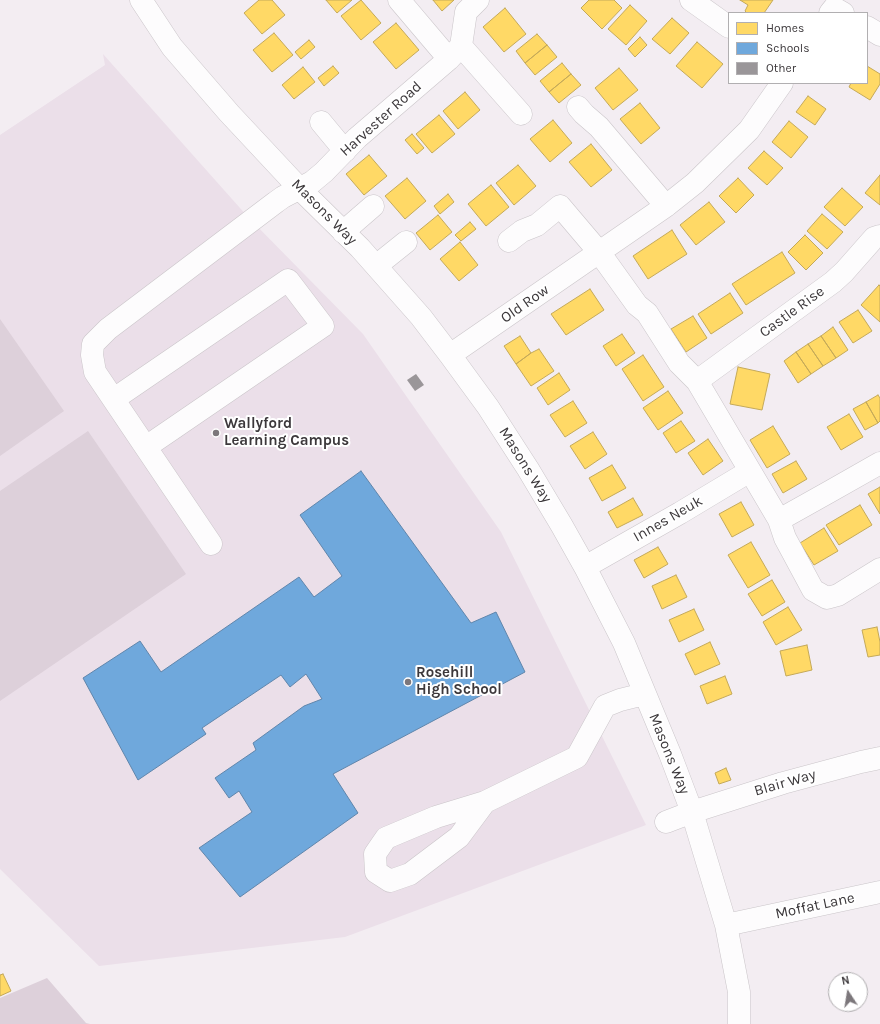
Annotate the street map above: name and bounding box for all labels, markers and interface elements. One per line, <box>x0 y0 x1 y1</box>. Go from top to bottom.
legend <box>728 12 868 84</box>
text: Homes <box>766 21 804 35</box>
text: Schools <box>766 41 809 55</box>
text: Other <box>766 61 796 75</box>
street label: Harvester Road <box>336 78 426 160</box>
street label: Masons Way <box>287 175 361 249</box>
street label: Old Row <box>497 281 553 327</box>
street label: Castle Rise <box>756 282 828 342</box>
place label: Wallyford Learning Campus <box>224 415 349 450</box>
street label: Masons Way <box>495 424 555 506</box>
marker: Wallyford Learning Campus <box>211 428 221 438</box>
street label: Innes Neuk <box>630 492 706 546</box>
place label: Rosehill High School <box>416 664 502 699</box>
marker: Rosehill High School <box>403 677 413 687</box>
street label: Masons Way <box>645 711 693 797</box>
street label: Blair Way <box>752 766 818 800</box>
street label: Moffat Lane <box>774 889 856 923</box>
north arrow <box>828 972 868 1012</box>
text: N <box>840 974 851 988</box>

